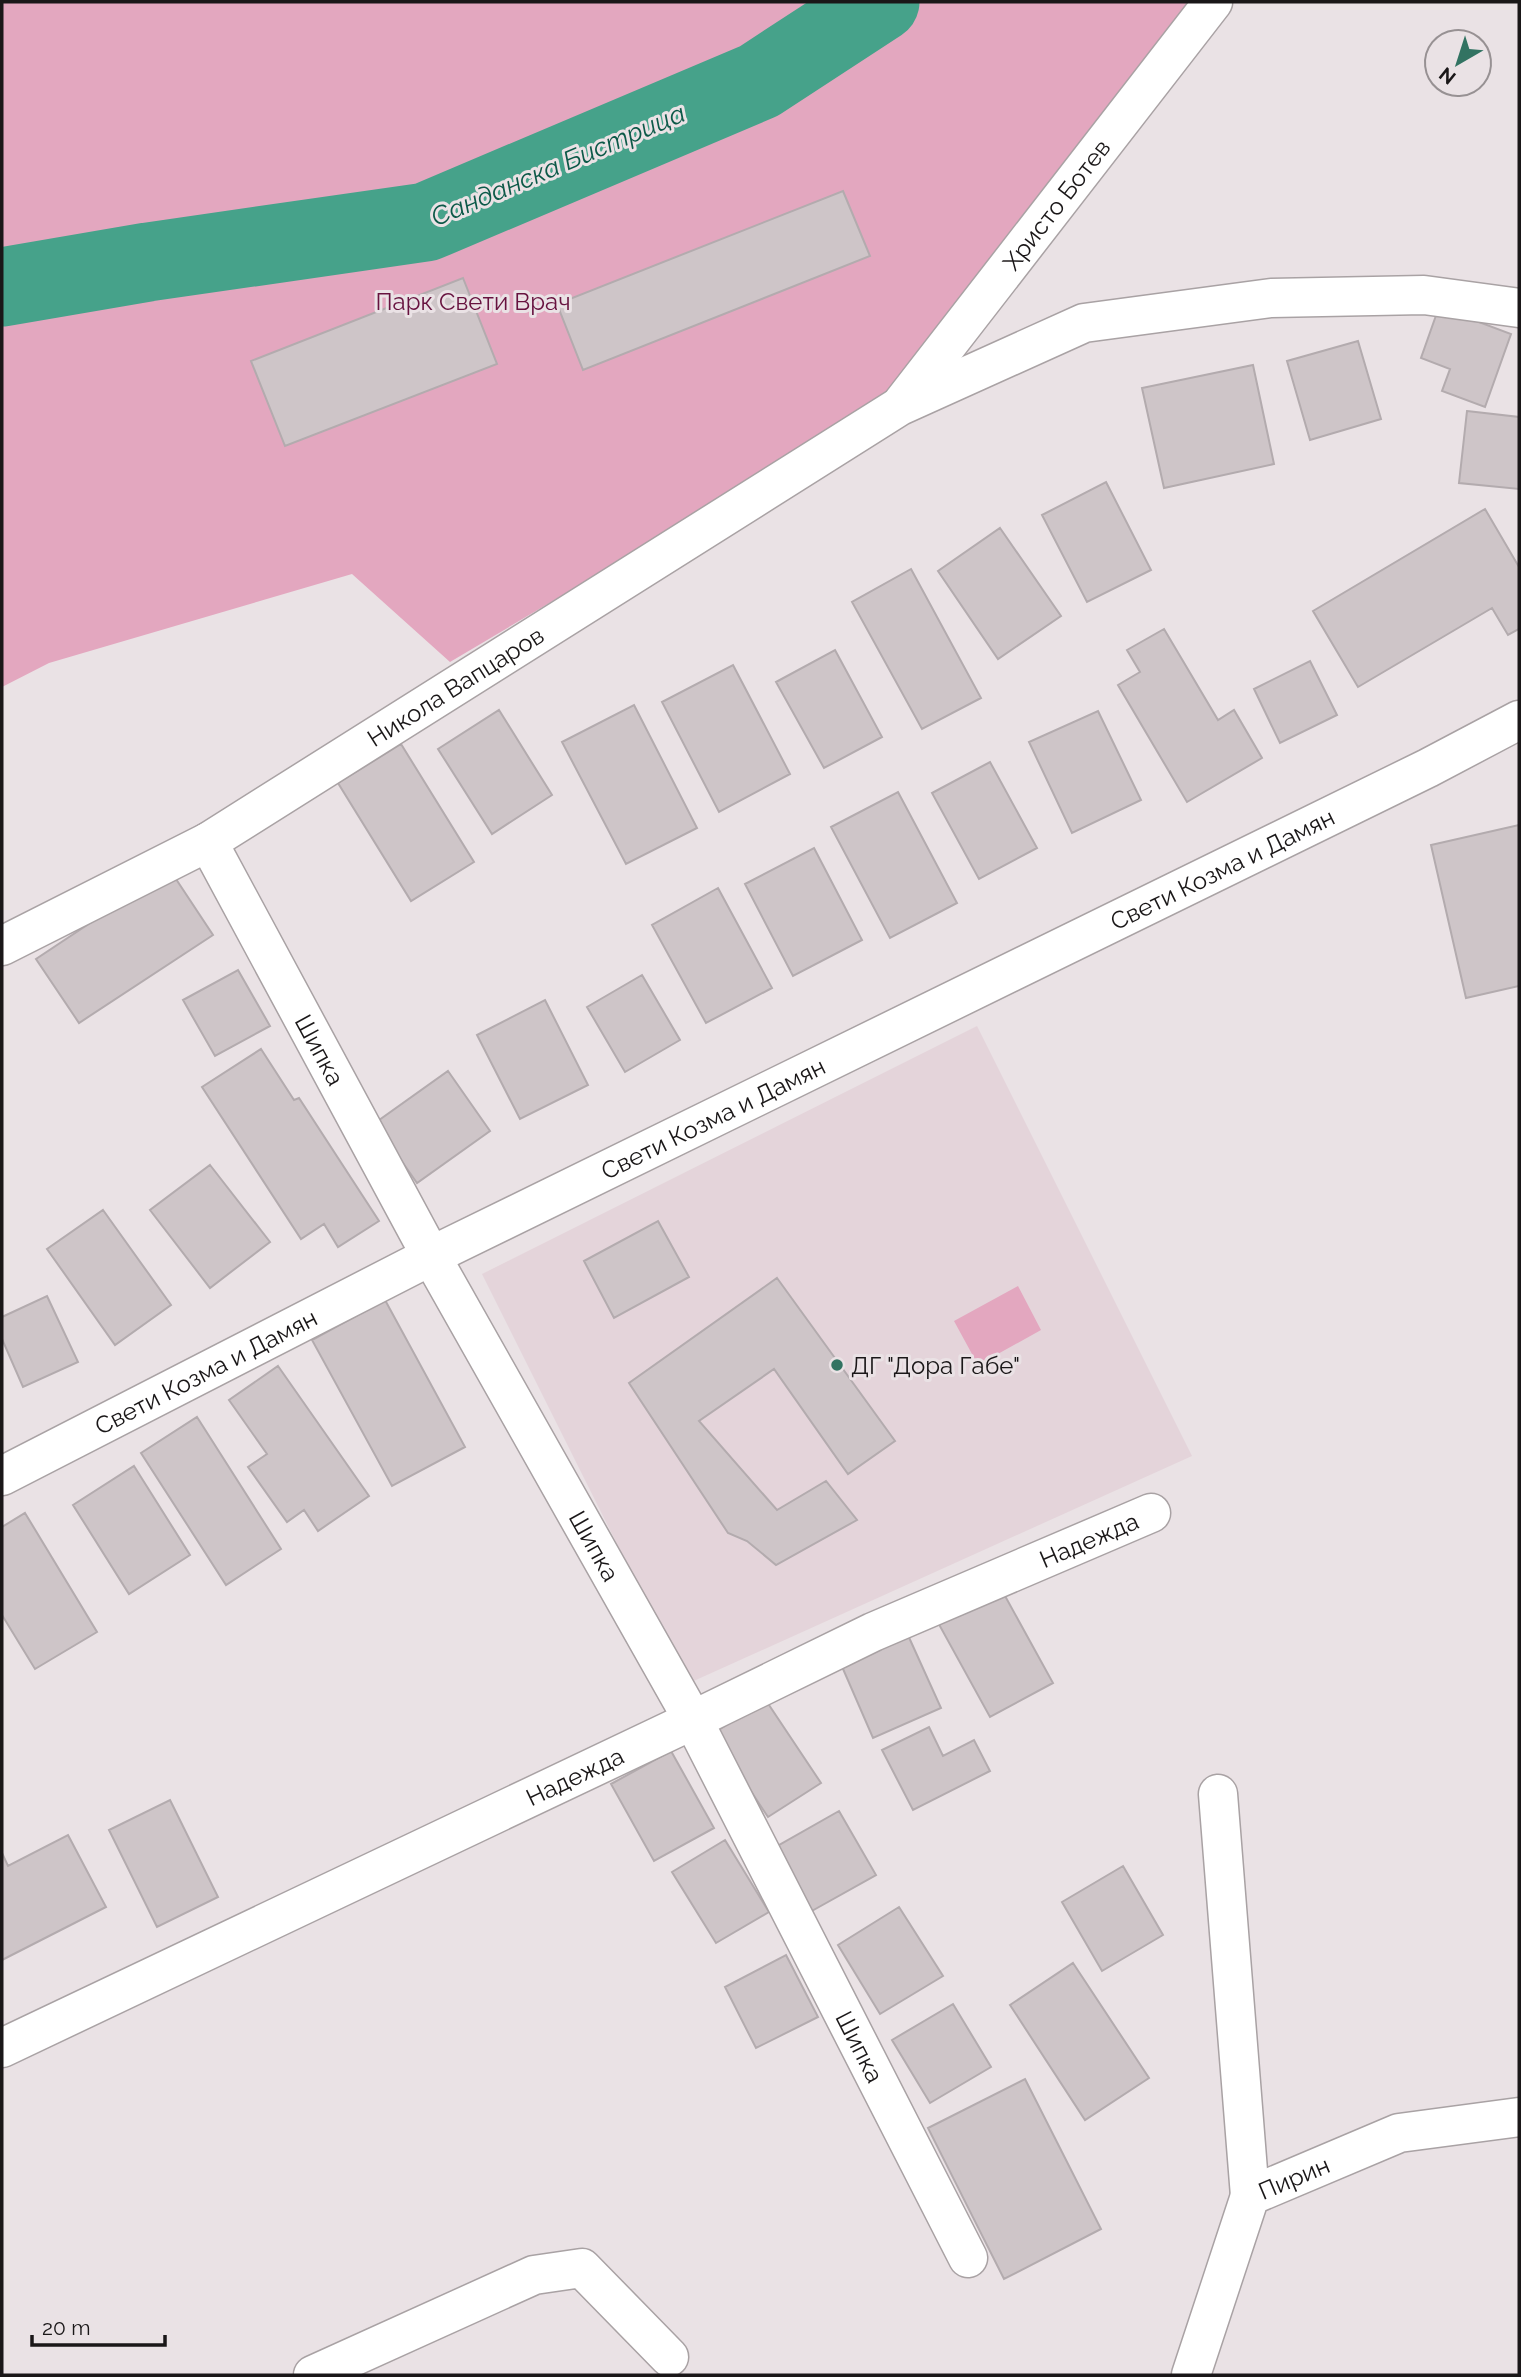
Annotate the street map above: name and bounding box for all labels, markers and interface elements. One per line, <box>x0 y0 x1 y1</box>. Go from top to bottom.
north arrow <box>1423 28 1493 98</box>
text: N <box>1435 63 1460 89</box>
water label: Санданска Бистрица <box>426 98 690 232</box>
street label: Христо Ботев <box>996 133 1116 276</box>
park label: Парк Свети Врач <box>375 287 571 316</box>
street label: Никола Вапцаров <box>362 620 549 752</box>
street label: Свети Козма и Дамян <box>1105 802 1339 936</box>
street label: Шипка <box>289 1009 351 1090</box>
street label: Свети Козма и Дамян <box>596 1051 830 1185</box>
street label: Свети Козма и Дамян <box>90 1303 322 1440</box>
place label: ДГ "Дора Габе" <box>851 1351 1020 1380</box>
marker: ДГ "Дора Габе" <box>829 1357 845 1373</box>
street label: Шипка <box>563 1505 626 1586</box>
street label: Надежда <box>1035 1506 1143 1574</box>
street label: Надежда <box>521 1741 628 1812</box>
street label: Шипка <box>830 2006 890 2087</box>
street label: Пирин <box>1254 2150 1334 2205</box>
scale bar <box>32 2304 164 2348</box>
text: 20 m <box>42 2315 90 2340</box>

